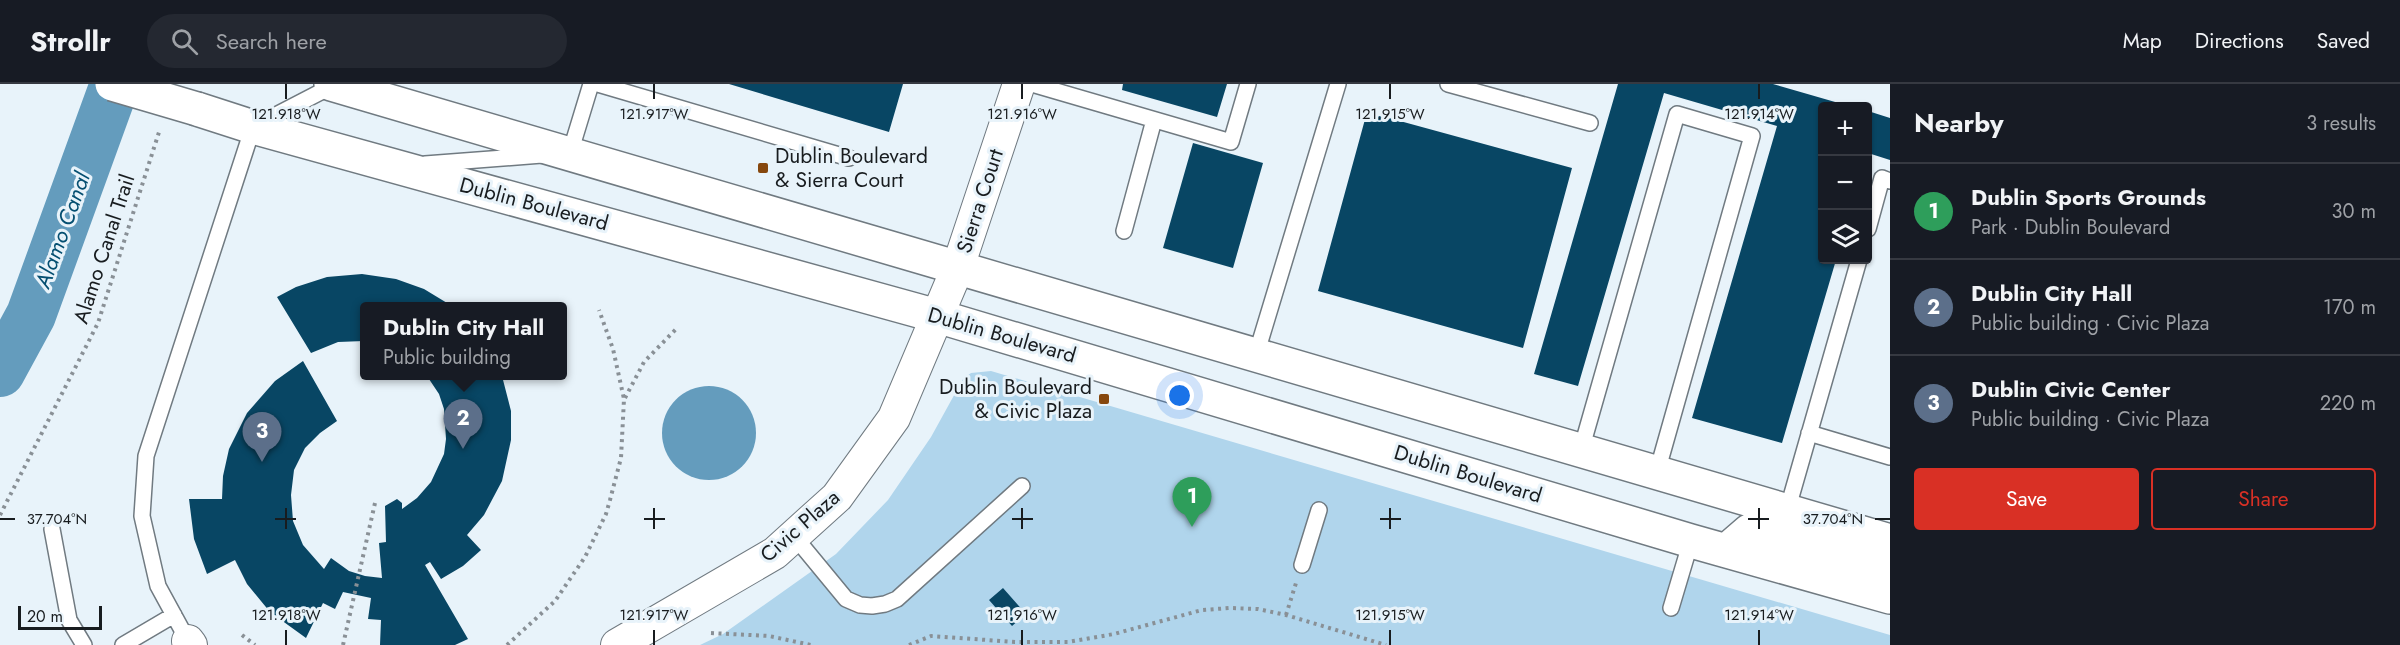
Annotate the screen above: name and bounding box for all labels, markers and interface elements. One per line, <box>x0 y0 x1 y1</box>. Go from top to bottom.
search box <box>147 14 567 68</box>
text: Strollr <box>30 21 111 62</box>
icon: search <box>168 25 201 58</box>
text: Search here <box>216 25 327 57</box>
text: Map <box>2123 26 2162 56</box>
text: Directions <box>2195 26 2284 56</box>
text: Saved <box>2317 26 2370 56</box>
map controls <box>1818 102 1872 264</box>
button: + <box>1818 102 1872 156</box>
text: 121.918°W <box>251 103 321 125</box>
text: 121.917°W <box>620 103 689 125</box>
text: 121.916°W <box>987 103 1057 125</box>
text: 121.915°W <box>1355 103 1425 125</box>
text: 121.914°W <box>1724 103 1794 125</box>
text: Nearby <box>1914 104 2003 142</box>
text: 3 results <box>2306 109 2376 138</box>
place label: Dublin Boulevard & Sierra Court <box>775 141 928 195</box>
street label: Sierra Court <box>949 145 1011 257</box>
button: − <box>1818 156 1872 210</box>
marker: Dublin Boulevard & Sierra Court <box>756 161 770 175</box>
water label: Alamo Canal <box>26 167 98 293</box>
street label: Alamo Canal Trail <box>66 170 142 328</box>
street label: Dublin Boulevard <box>456 170 612 238</box>
text: Dublin Sports Grounds <box>1971 181 2206 213</box>
text: 1 <box>1928 197 1939 226</box>
text: 30 m <box>2331 197 2376 226</box>
button: layers <box>1818 210 1872 264</box>
text: Park · Dublin Boulevard <box>1971 213 2170 242</box>
text: Dublin City Hall <box>1971 277 2132 309</box>
text: 2 <box>1927 293 1940 322</box>
text: 170 m <box>2323 293 2376 322</box>
street label: Dublin Boulevard <box>924 300 1080 370</box>
popup <box>360 302 567 380</box>
text: Public building · Civic Plaza <box>1971 309 2209 338</box>
text: Dublin City Hall <box>383 311 544 343</box>
text: Public building <box>383 343 511 372</box>
place label: Dublin Boulevard & Civic Plaza <box>939 372 1092 426</box>
text: Dublin Civic Center <box>1971 373 2171 405</box>
your location <box>1165 381 1194 410</box>
text: 3 <box>1927 389 1940 418</box>
text: 220 m <box>2320 389 2376 418</box>
marker: Dublin Boulevard & Civic Plaza <box>1097 392 1111 406</box>
pin: 2 <box>444 400 482 449</box>
text: Public building · Civic Plaza <box>1971 405 2209 434</box>
pin: 3 <box>242 412 282 462</box>
street label: Dublin Boulevard <box>1390 437 1546 511</box>
button: Save <box>1914 468 2139 530</box>
button: Share <box>2151 468 2376 530</box>
pin: 1 <box>1172 478 1212 527</box>
street label: Civic Plaza <box>754 483 846 569</box>
text: 37.704°N <box>27 508 87 530</box>
text: 37.704°N <box>1803 508 1863 530</box>
scale bar <box>18 603 102 630</box>
text: 121.918°W <box>251 604 321 626</box>
text: 121.917°W <box>620 604 689 626</box>
text: 121.916°W <box>987 604 1057 626</box>
text: 121.915°W <box>1355 604 1425 626</box>
text: 121.914°W <box>1724 604 1794 626</box>
text: 20 m <box>27 605 63 628</box>

